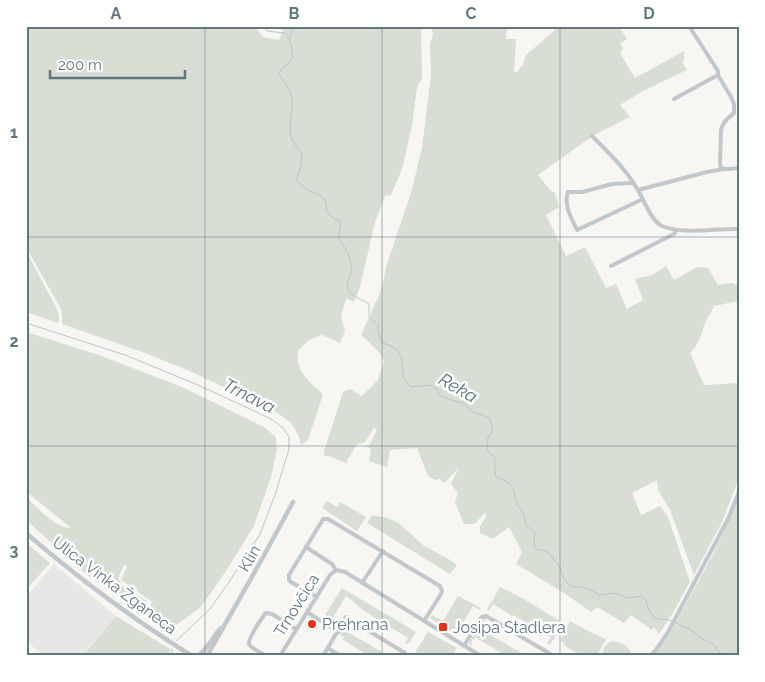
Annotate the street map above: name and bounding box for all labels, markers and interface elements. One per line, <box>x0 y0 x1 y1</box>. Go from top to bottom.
text: A <box>111 4 122 23</box>
text: B <box>289 4 300 23</box>
text: C <box>466 4 477 23</box>
text: D <box>643 4 655 23</box>
scale bar <box>50 48 185 80</box>
text: 200 m <box>58 56 102 74</box>
text: 1 <box>10 123 18 142</box>
text: 2 <box>9 332 19 351</box>
water label: Reka <box>435 368 481 407</box>
water label: Trnava <box>220 374 279 418</box>
street label: Ulica Vinka Žganeca <box>49 532 181 638</box>
text: 3 <box>10 541 19 560</box>
street label: Klin <box>234 542 265 575</box>
street label: Trnovčica <box>270 570 323 640</box>
place label: Prehrana <box>322 615 388 634</box>
marker: Prehrana <box>306 618 318 630</box>
place label: Josipa Stadlera <box>453 618 566 637</box>
marker: Josipa Stadlera <box>437 621 449 633</box>

